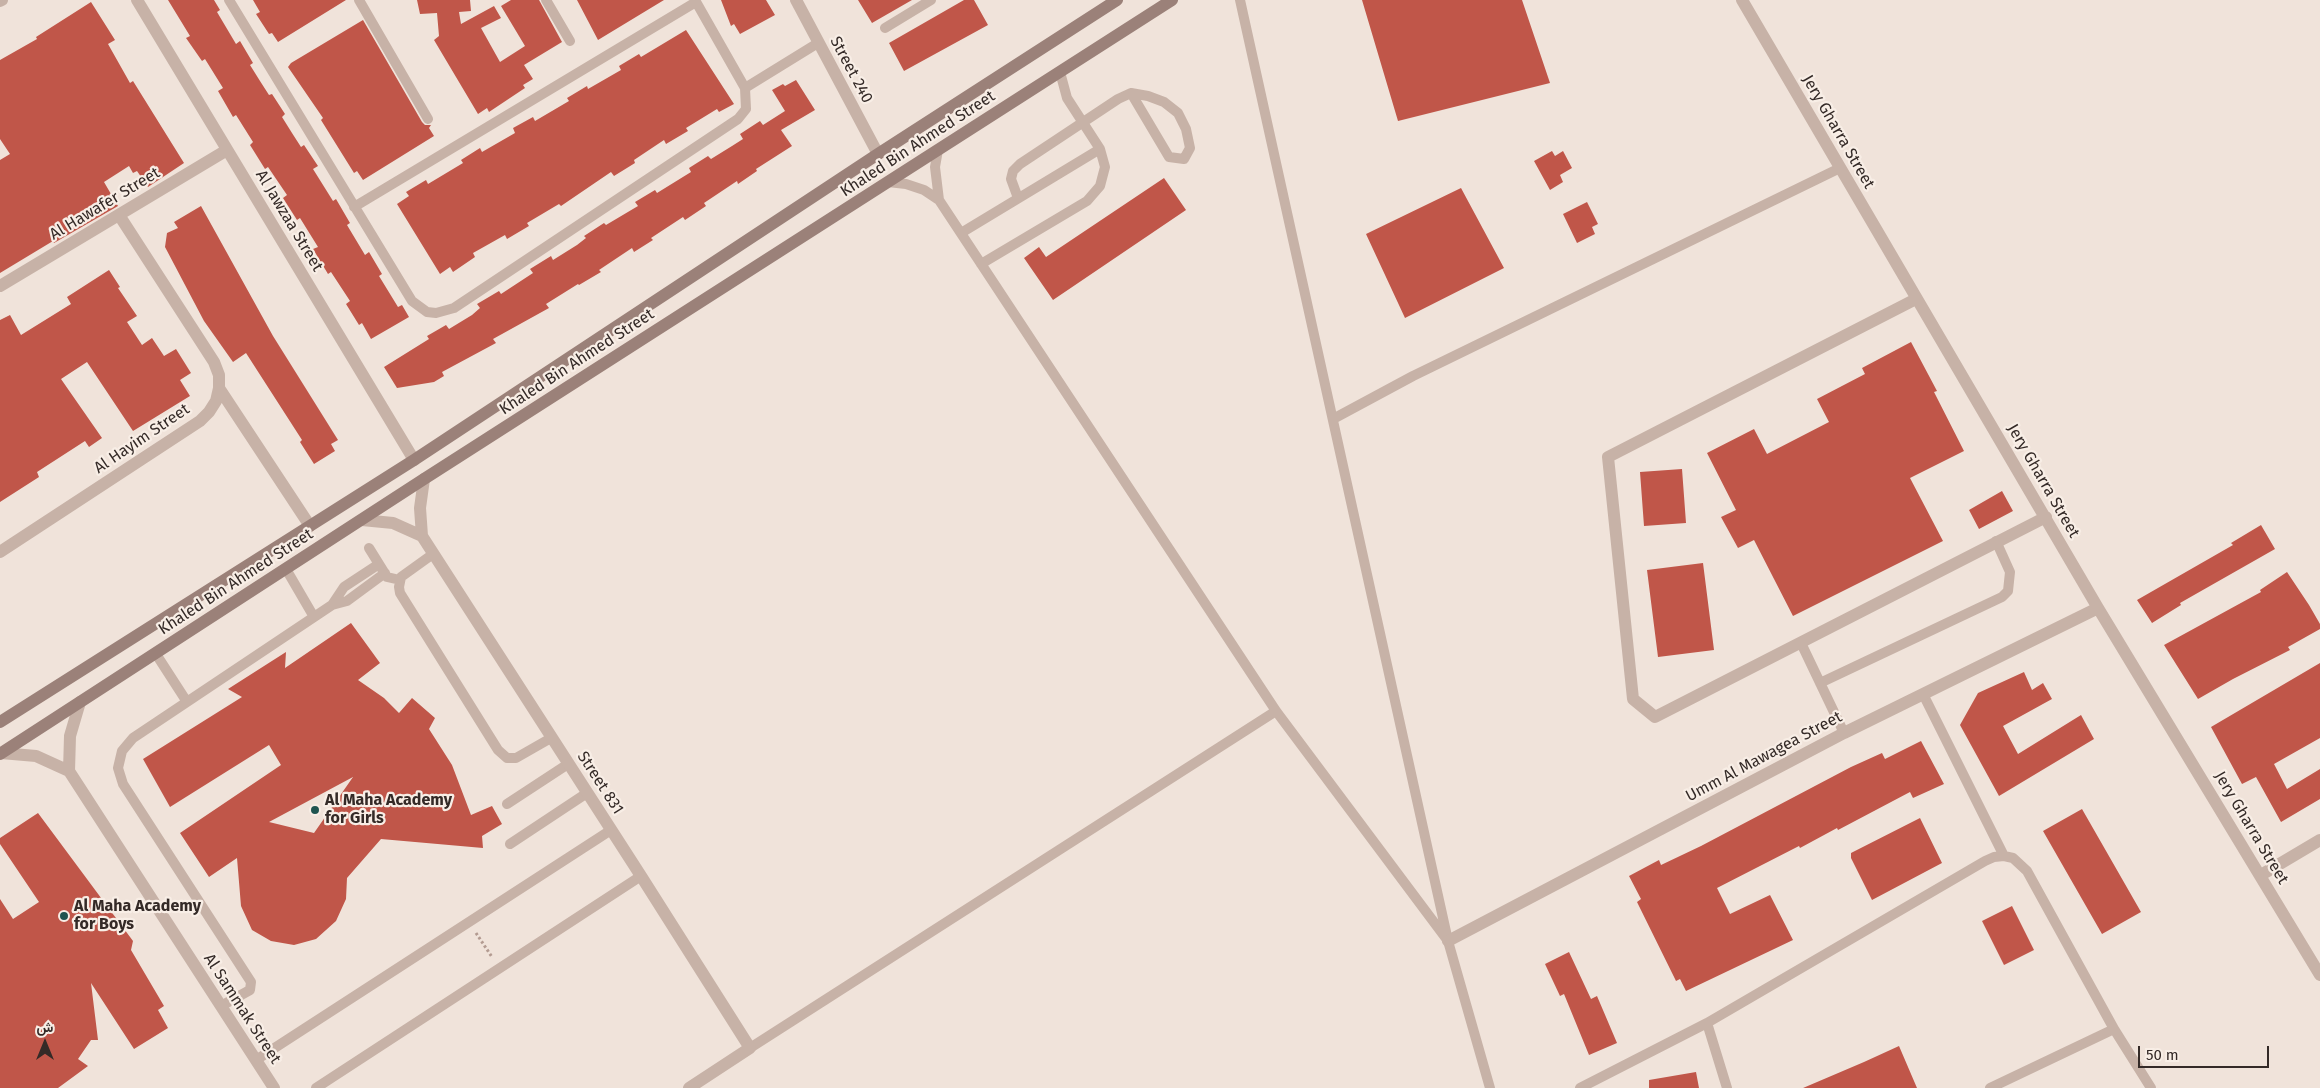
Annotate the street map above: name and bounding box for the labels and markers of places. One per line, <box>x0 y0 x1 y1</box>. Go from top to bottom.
place label: Al Maha Academy for Girls <box>325 791 452 829</box>
marker: Al Maha Academy for Girls <box>309 804 321 816</box>
place label: Al Maha Academy for Boys <box>74 897 201 935</box>
marker: Al Maha Academy for Boys <box>58 910 70 922</box>

